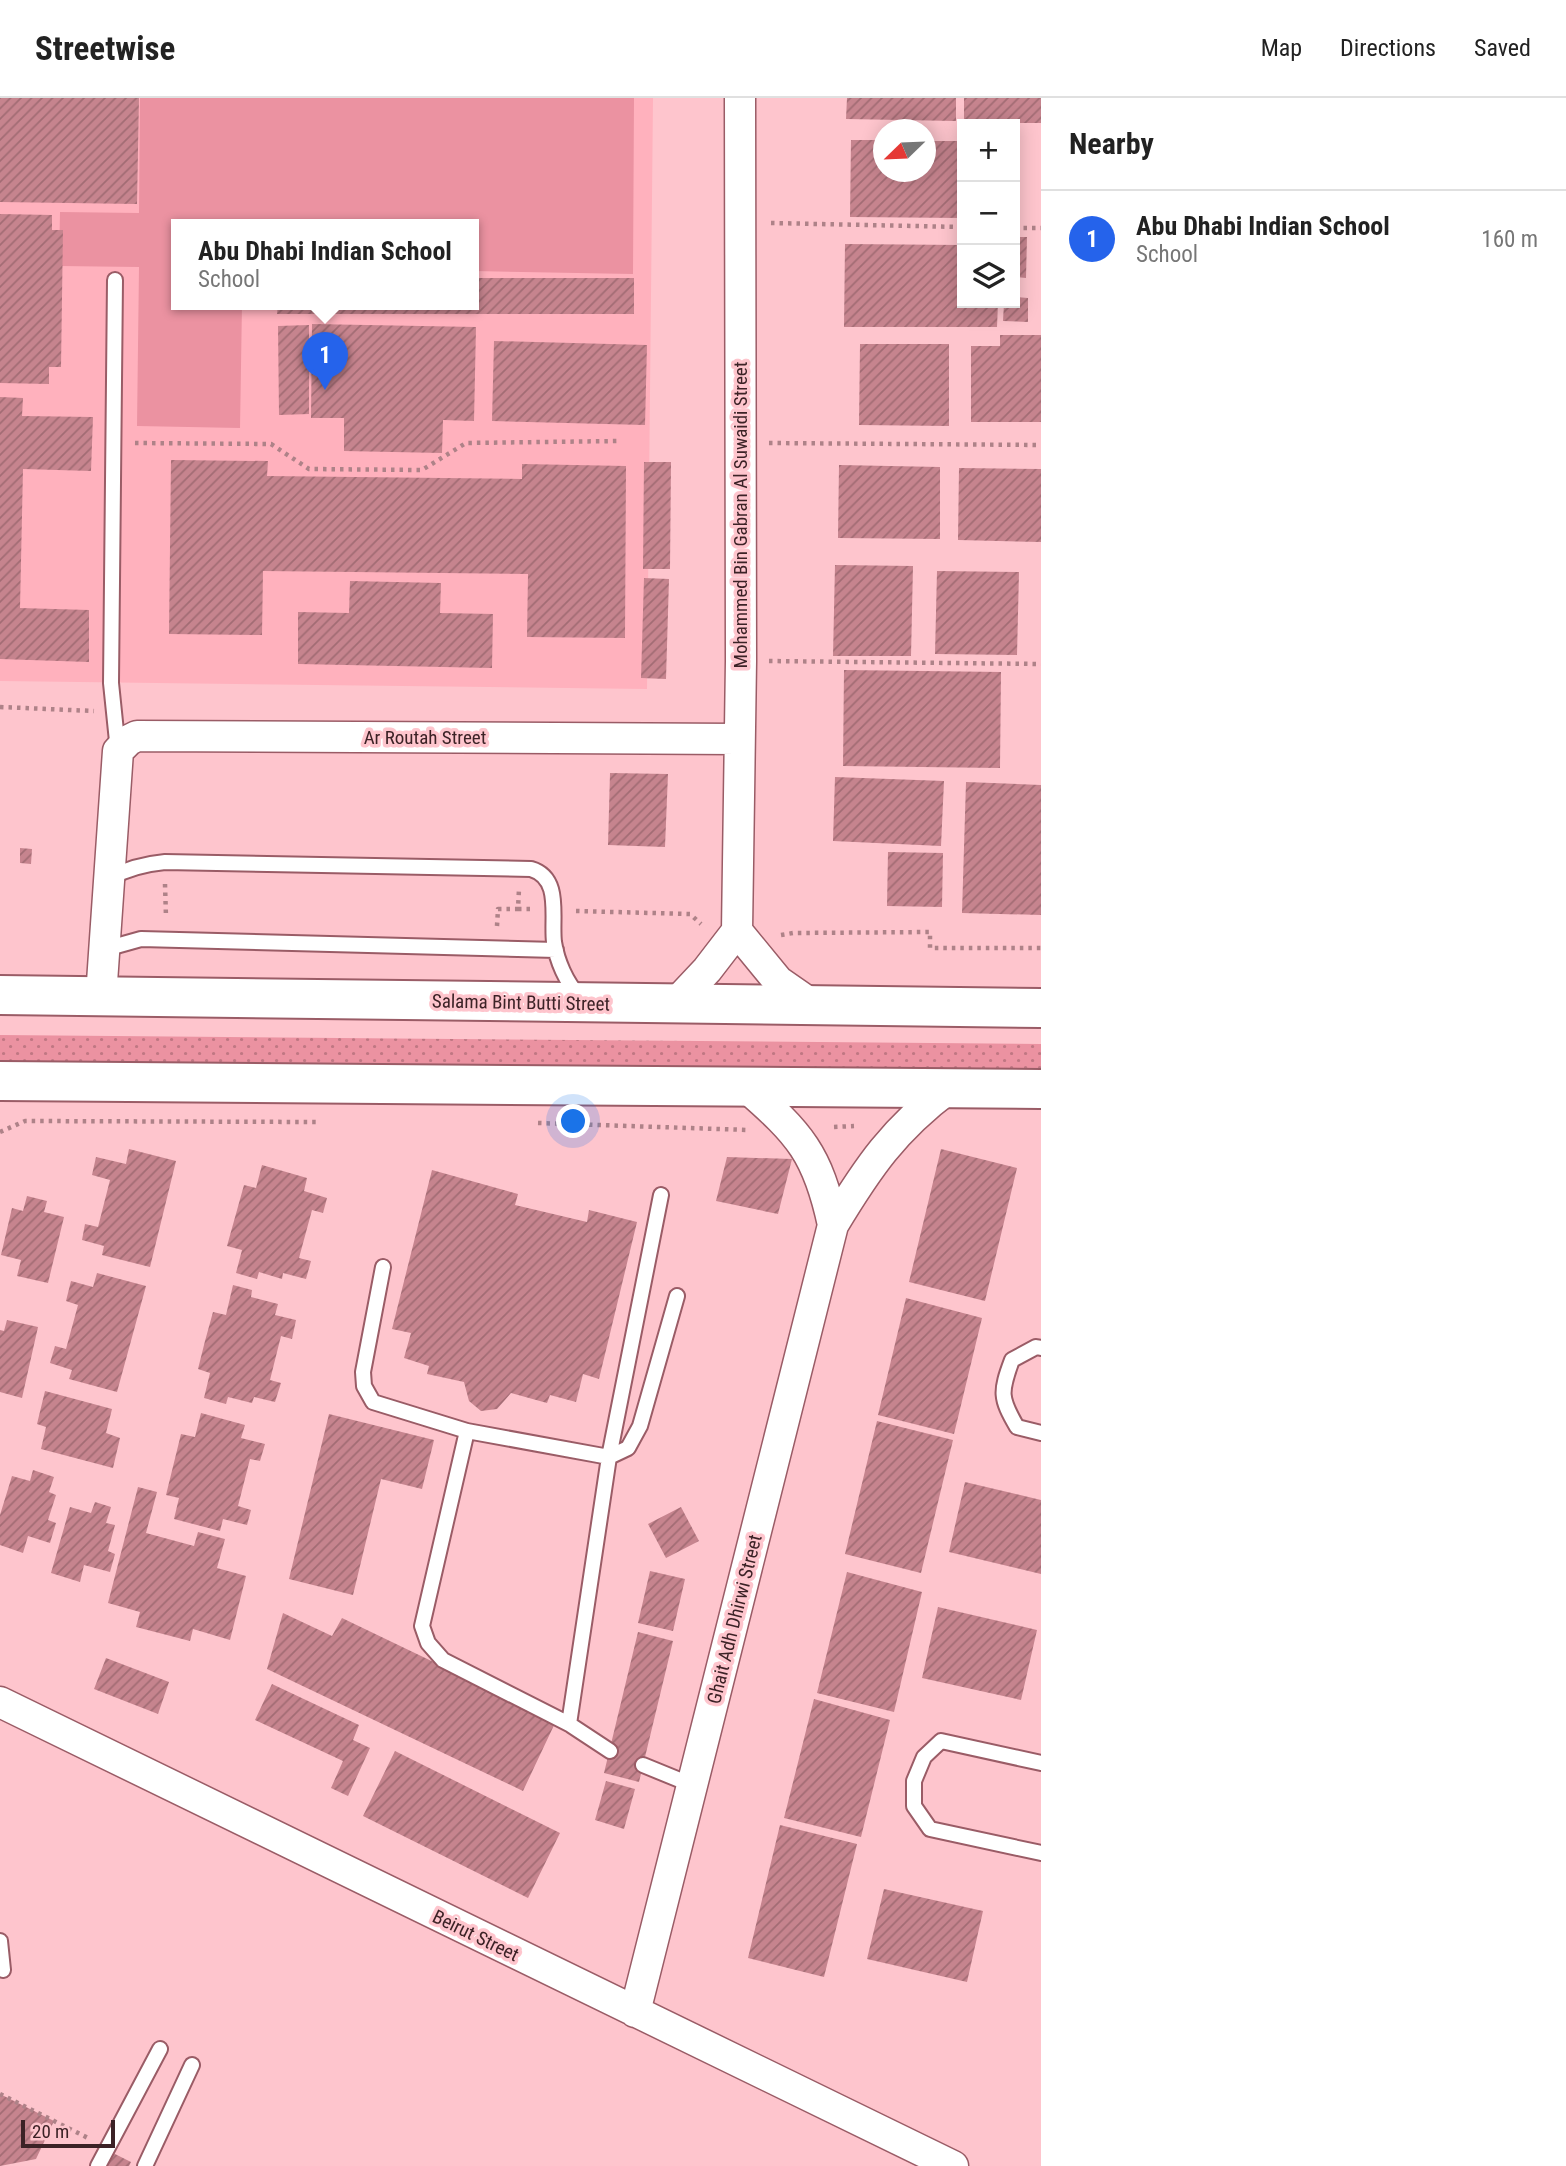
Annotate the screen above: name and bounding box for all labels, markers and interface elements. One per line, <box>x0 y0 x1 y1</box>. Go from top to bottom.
text: Streetwise <box>35 29 175 68</box>
text: Map <box>1261 34 1302 62</box>
text: Directions <box>1340 34 1436 62</box>
text: Saved <box>1474 34 1531 62</box>
north arrow <box>873 119 936 182</box>
map controls <box>957 119 1020 308</box>
button: + <box>957 119 1020 182</box>
text: Nearby <box>1069 126 1154 161</box>
button: − <box>957 182 1020 245</box>
text: Abu Dhabi Indian School <box>1136 211 1390 241</box>
popup <box>171 219 479 310</box>
text: 1 <box>1086 226 1098 253</box>
text: 160 m <box>1481 226 1538 253</box>
text: Abu Dhabi Indian School <box>198 236 452 266</box>
text: School <box>1136 241 1198 268</box>
button: layers <box>957 245 1020 308</box>
text: School <box>198 266 260 293</box>
pin: 1 <box>302 332 348 390</box>
street label: Mohammed Bin Gabran Al Suwaidi Street <box>729 362 752 668</box>
street label: Ar Routah Street <box>364 726 486 749</box>
street label: Salama Bint Butti Street <box>432 989 610 1016</box>
your location <box>556 1104 590 1138</box>
street label: Ghait Adh Dhirwi Street <box>702 1532 767 1706</box>
street label: Beirut Street <box>429 1905 523 1966</box>
scale bar <box>21 2117 116 2149</box>
text: 20 m <box>32 2120 69 2143</box>

